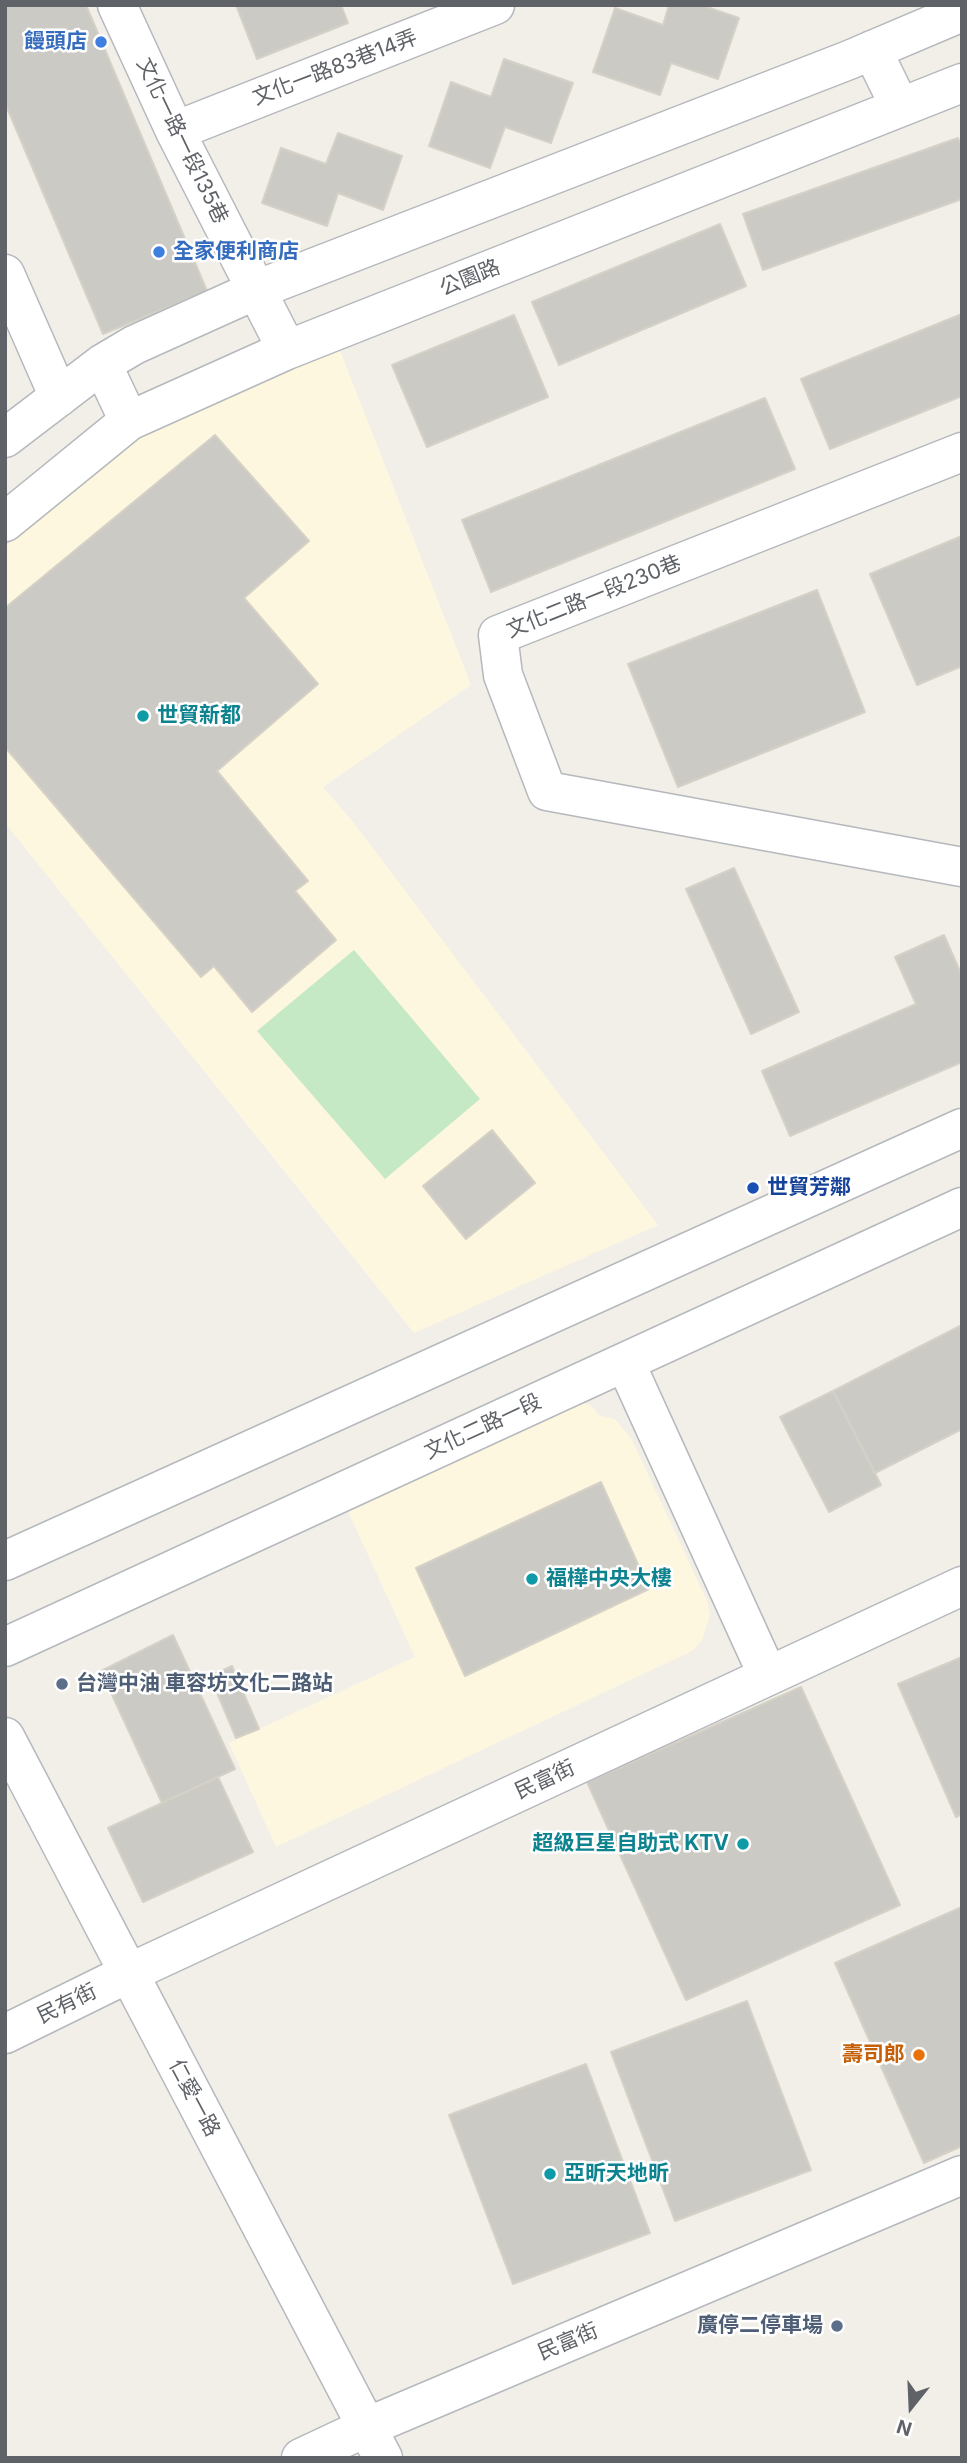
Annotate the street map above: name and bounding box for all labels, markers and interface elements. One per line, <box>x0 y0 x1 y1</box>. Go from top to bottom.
street label: 文化一路83巷14弄 <box>249 25 421 111</box>
place label: 饅頭店 <box>24 29 87 55</box>
marker: 饅頭店 <box>93 34 109 50</box>
street label: 文化一路一段135巷 <box>131 54 233 228</box>
place label: 全家便利商店 <box>173 239 299 265</box>
marker: 全家便利商店 <box>151 244 167 260</box>
street label: 公園路 <box>436 255 504 301</box>
street label: 文化二路一段230巷 <box>503 550 685 644</box>
place label: 世貿新都 <box>157 703 241 729</box>
marker: 世貿新都 <box>135 708 151 724</box>
place label: 世貿芳鄰 <box>767 1175 851 1201</box>
marker: 世貿芳鄰 <box>745 1180 761 1196</box>
street label: 文化二路一段 <box>421 1389 545 1465</box>
place label: 福樺中央大樓 <box>546 1566 672 1592</box>
marker: 福樺中央大樓 <box>524 1571 540 1587</box>
place label: 台灣中油 車容坊文化二路站 <box>76 1671 333 1697</box>
marker: 台灣中油 車容坊文化二路站 <box>54 1676 70 1692</box>
street label: 民富街 <box>511 1755 579 1805</box>
place label: 超級巨星自助式 KTV <box>532 1831 729 1857</box>
marker: 超級巨星自助式 KTV <box>735 1836 751 1852</box>
street label: 民有街 <box>33 1979 101 2029</box>
place label: 壽司郎 <box>842 2042 905 2068</box>
marker: 壽司郎 <box>911 2047 927 2063</box>
street label: 仁愛一路 <box>163 2055 225 2141</box>
place label: 亞昕天地昕 <box>564 2161 669 2187</box>
marker: 亞昕天地昕 <box>542 2166 558 2182</box>
place label: 廣停二停車場 <box>697 2313 823 2339</box>
street label: 民富街 <box>534 2318 602 2366</box>
marker: 廣停二停車場 <box>829 2318 845 2334</box>
north arrow <box>876 2372 946 2442</box>
text: N <box>894 2414 915 2441</box>

